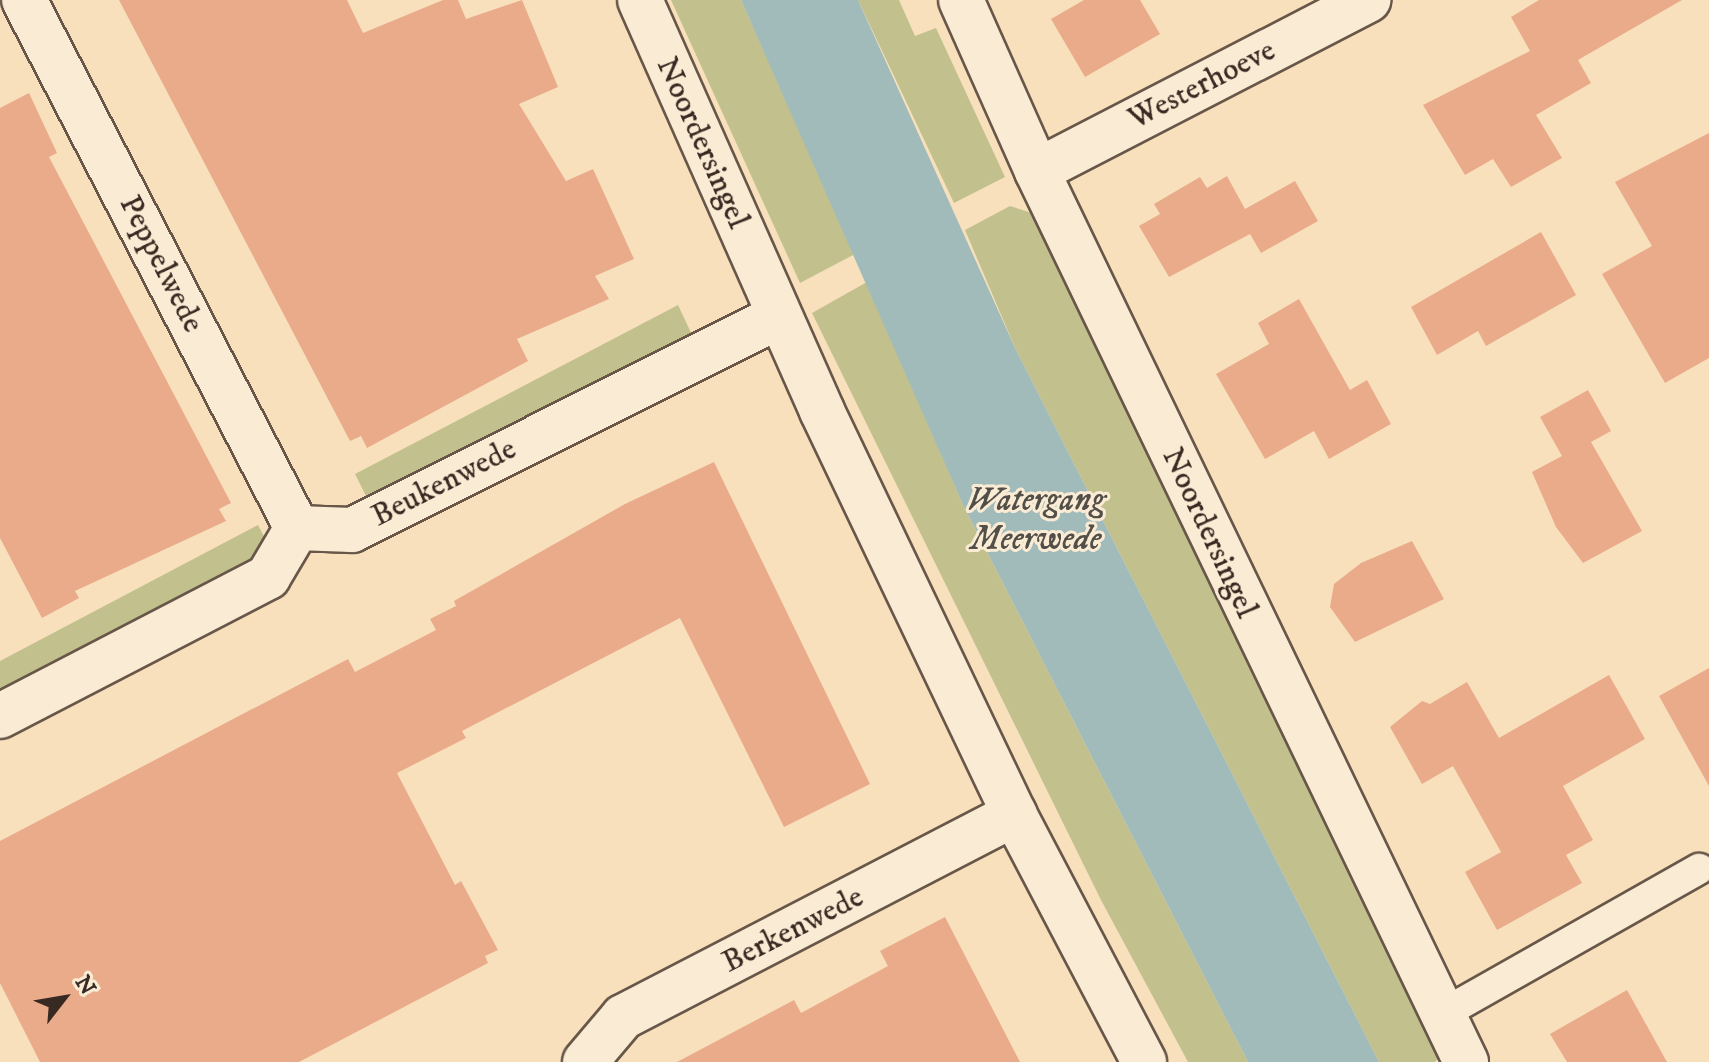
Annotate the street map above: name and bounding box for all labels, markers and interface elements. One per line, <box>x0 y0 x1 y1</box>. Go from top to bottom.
street label: Westerhoeve <box>1122 32 1282 138</box>
street label: Noordersingel <box>647 51 757 235</box>
street label: Peppelwede <box>110 189 212 339</box>
street label: Beukenwede <box>365 430 523 536</box>
street label: Noordersingel <box>1153 442 1265 624</box>
water label: Watergang Meerwede <box>967 480 1105 560</box>
street label: Berkenwede <box>716 878 870 982</box>
north arrow <box>24 958 104 1038</box>
text: N <box>69 971 101 1000</box>

